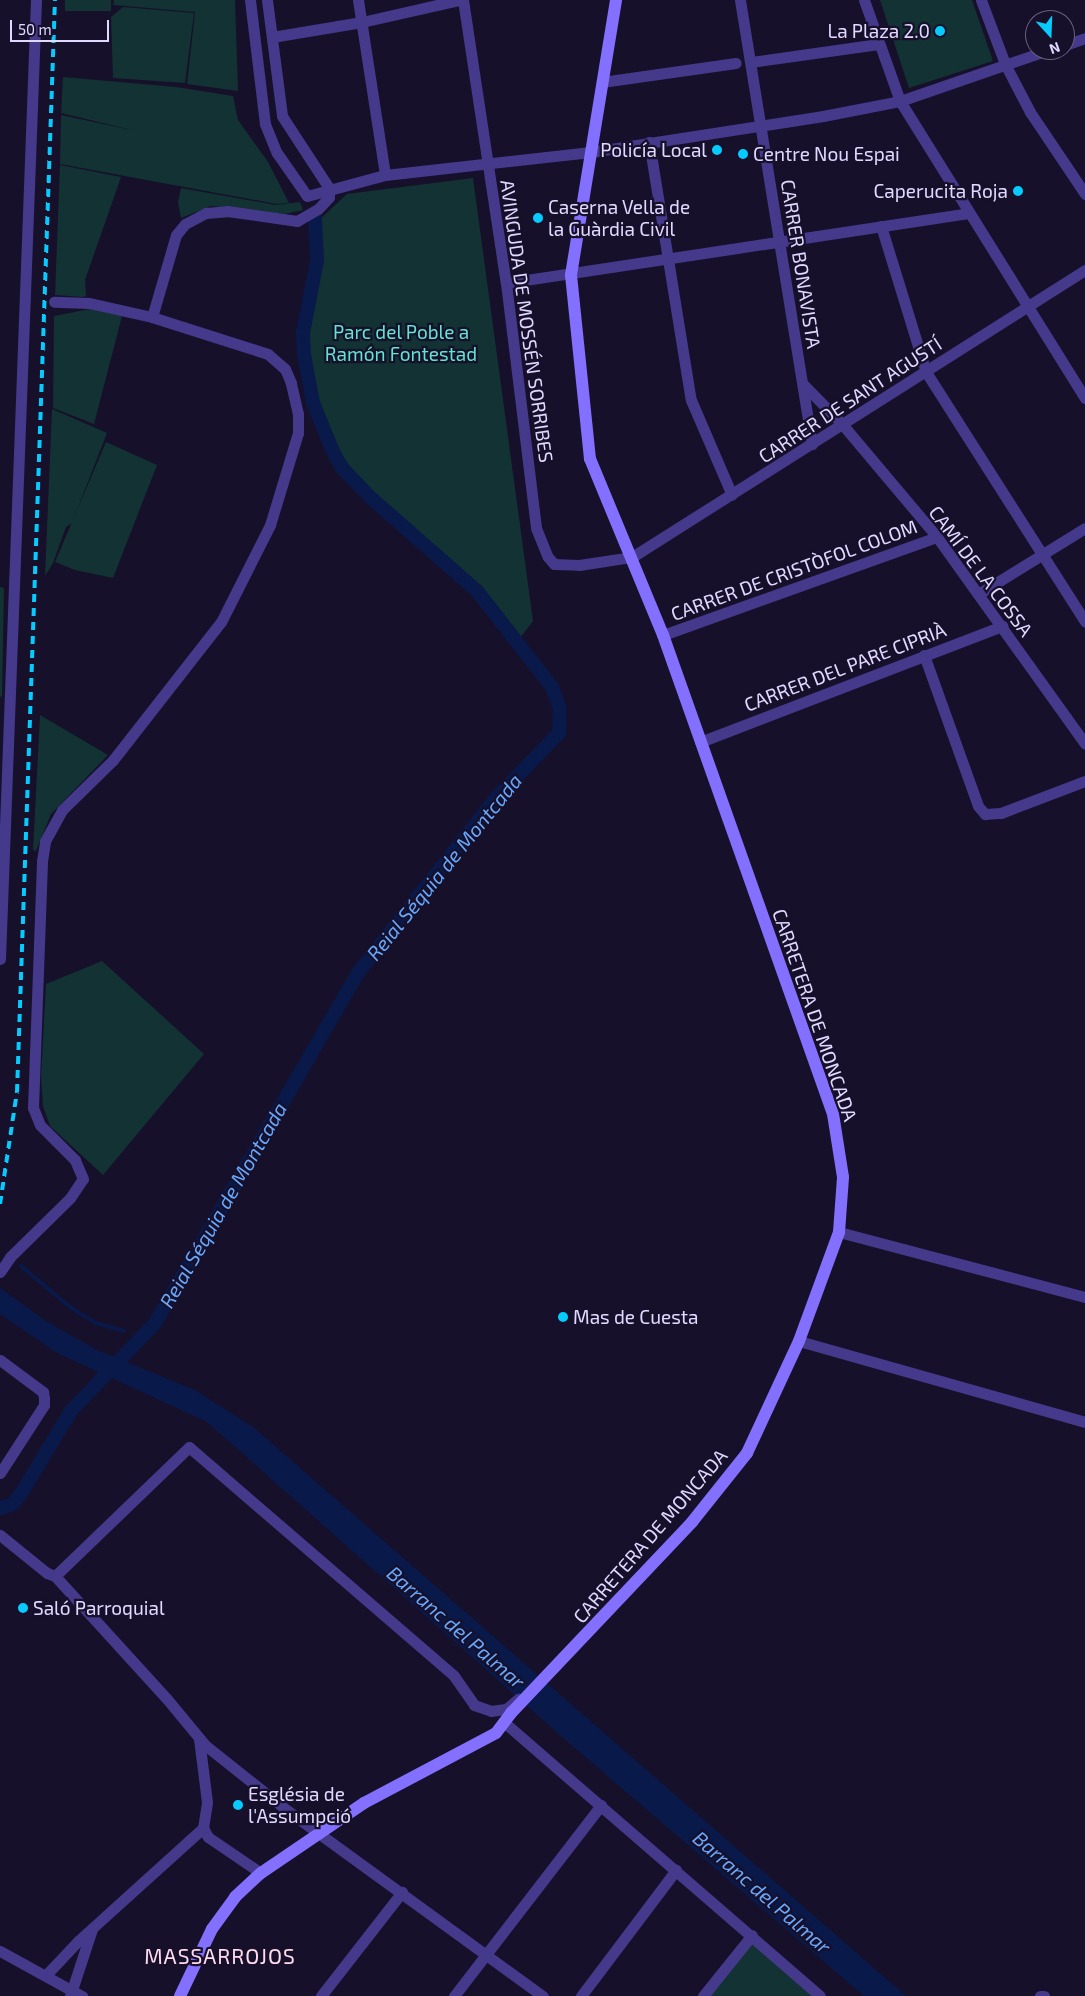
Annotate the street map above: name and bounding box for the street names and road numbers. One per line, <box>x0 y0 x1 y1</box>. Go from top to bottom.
street label: AVINGUDA DE MOSSÉN SORRIBES <box>496 178 558 464</box>
street label: CARRER BONAVISTA <box>776 178 826 350</box>
street label: CARRER DE SANT AGUSTÍ <box>754 332 946 468</box>
street label: CAMÍ DE LA COSSA <box>924 501 1038 641</box>
street label: CARRER DE CRISTÒFOL COLOM <box>668 515 920 625</box>
street label: CARRER DEL PARE CIPRIÀ <box>741 618 949 716</box>
street label: CARRETERA DE MONCADA <box>768 906 862 1124</box>
street label: CARRETERA DE MONCADA <box>568 1444 732 1628</box>

